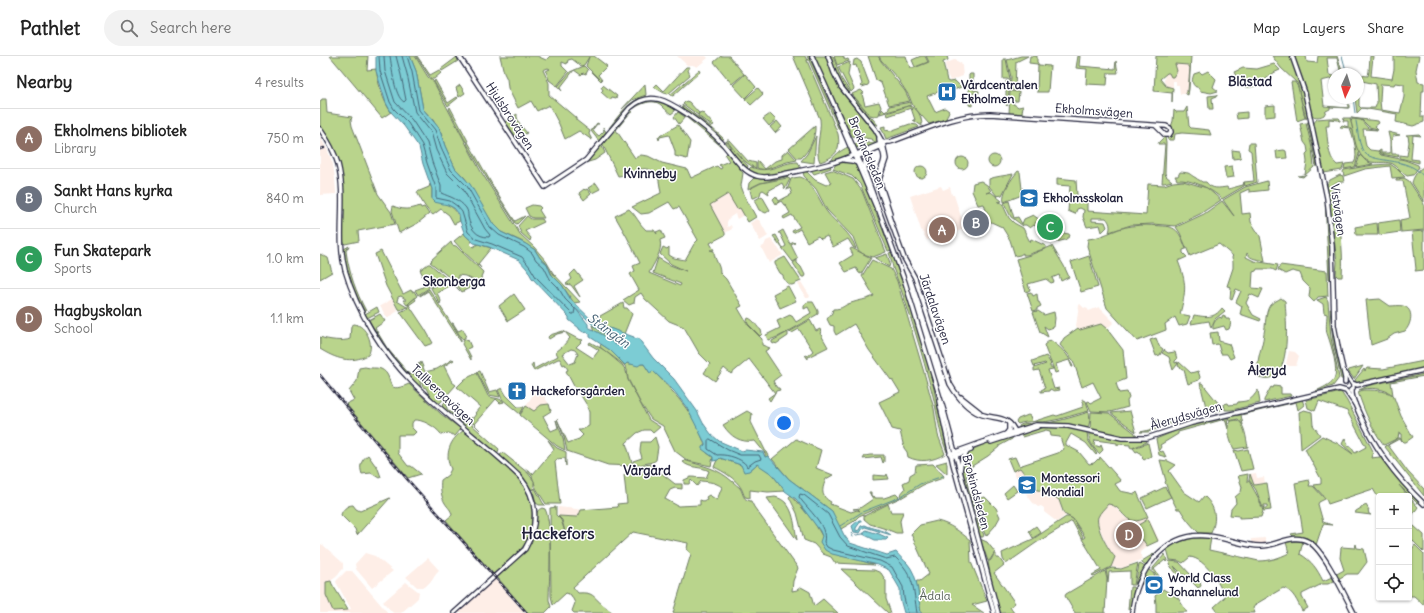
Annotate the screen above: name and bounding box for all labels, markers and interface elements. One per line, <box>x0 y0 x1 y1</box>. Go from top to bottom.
search box <box>104 10 384 46</box>
text: Pathlet <box>20 16 80 40</box>
icon: search <box>118 17 140 39</box>
text: Search here <box>150 18 231 37</box>
text: Map <box>1253 19 1280 37</box>
text: Layers <box>1302 19 1345 37</box>
text: Share <box>1367 19 1404 37</box>
north arrow <box>1328 68 1364 104</box>
text: Nearby <box>16 71 72 93</box>
district label: Blästad <box>1228 73 1272 90</box>
text: 4 results <box>255 74 304 91</box>
place label: Vårdcentralen Ekholmen <box>961 77 1038 106</box>
street label: Hjulsbrovägen <box>483 79 538 152</box>
hospital icon: Vårdcentralen Ekholmen <box>936 81 958 103</box>
street label: Ekholmsvägen <box>1055 100 1134 121</box>
street label: Brokindsleden <box>845 114 889 191</box>
text: Ekholmens bibliotek <box>54 121 187 140</box>
text: A <box>25 130 33 147</box>
text: 750 m <box>267 130 304 147</box>
text: Library <box>54 140 96 157</box>
district label: Kvinneby <box>623 165 677 182</box>
text: Sankt Hans kyrka <box>54 181 173 200</box>
street label: Vistvägen <box>1327 183 1350 237</box>
school or university icon: Ekholmsskolan <box>1018 187 1040 209</box>
text: B <box>25 190 33 207</box>
text: 840 m <box>266 190 304 207</box>
place label: Ekholmsskolan <box>1043 190 1123 205</box>
text: Church <box>54 200 97 217</box>
pin: B <box>963 208 989 238</box>
pin: C <box>1037 212 1063 242</box>
pin: A <box>929 215 955 245</box>
text: Fun Skatepark <box>54 241 151 260</box>
text: C <box>25 250 33 267</box>
text: 1.0 km <box>266 250 304 267</box>
text: Sports <box>54 260 92 277</box>
street label: Järdalavägen <box>916 271 955 346</box>
district label: Skonberga <box>423 273 486 290</box>
text: Hagbyskolan <box>54 301 142 320</box>
water label: Stångån <box>584 309 634 352</box>
text: D <box>24 310 34 327</box>
text: 1.1 km <box>270 310 304 327</box>
text: School <box>54 320 93 337</box>
district label: Åleryd <box>1248 360 1287 379</box>
street label: Tallbergavägen <box>408 361 478 428</box>
church icon: Hackeforsgården <box>506 380 528 402</box>
place label: Hackeforsgården <box>531 383 625 399</box>
street label: Ålerydsvägen <box>1148 398 1223 433</box>
your location <box>774 413 794 433</box>
street label: Brokindsleden <box>959 453 994 531</box>
district label: Vårgård <box>623 462 671 479</box>
place label: Montessori Mondial <box>1041 470 1100 499</box>
school or university icon: Montessori Mondial <box>1016 474 1038 496</box>
map controls <box>1376 493 1412 601</box>
button: + <box>1376 493 1412 529</box>
pin: D <box>1116 520 1142 550</box>
district label: Hackefors <box>521 523 595 543</box>
button: − <box>1376 529 1412 565</box>
button: locate <box>1376 565 1412 601</box>
place label: World Class Johannelund <box>1168 570 1239 599</box>
sports icon: World Class Johannelund <box>1143 574 1165 596</box>
park label: Ådala <box>919 588 951 603</box>

